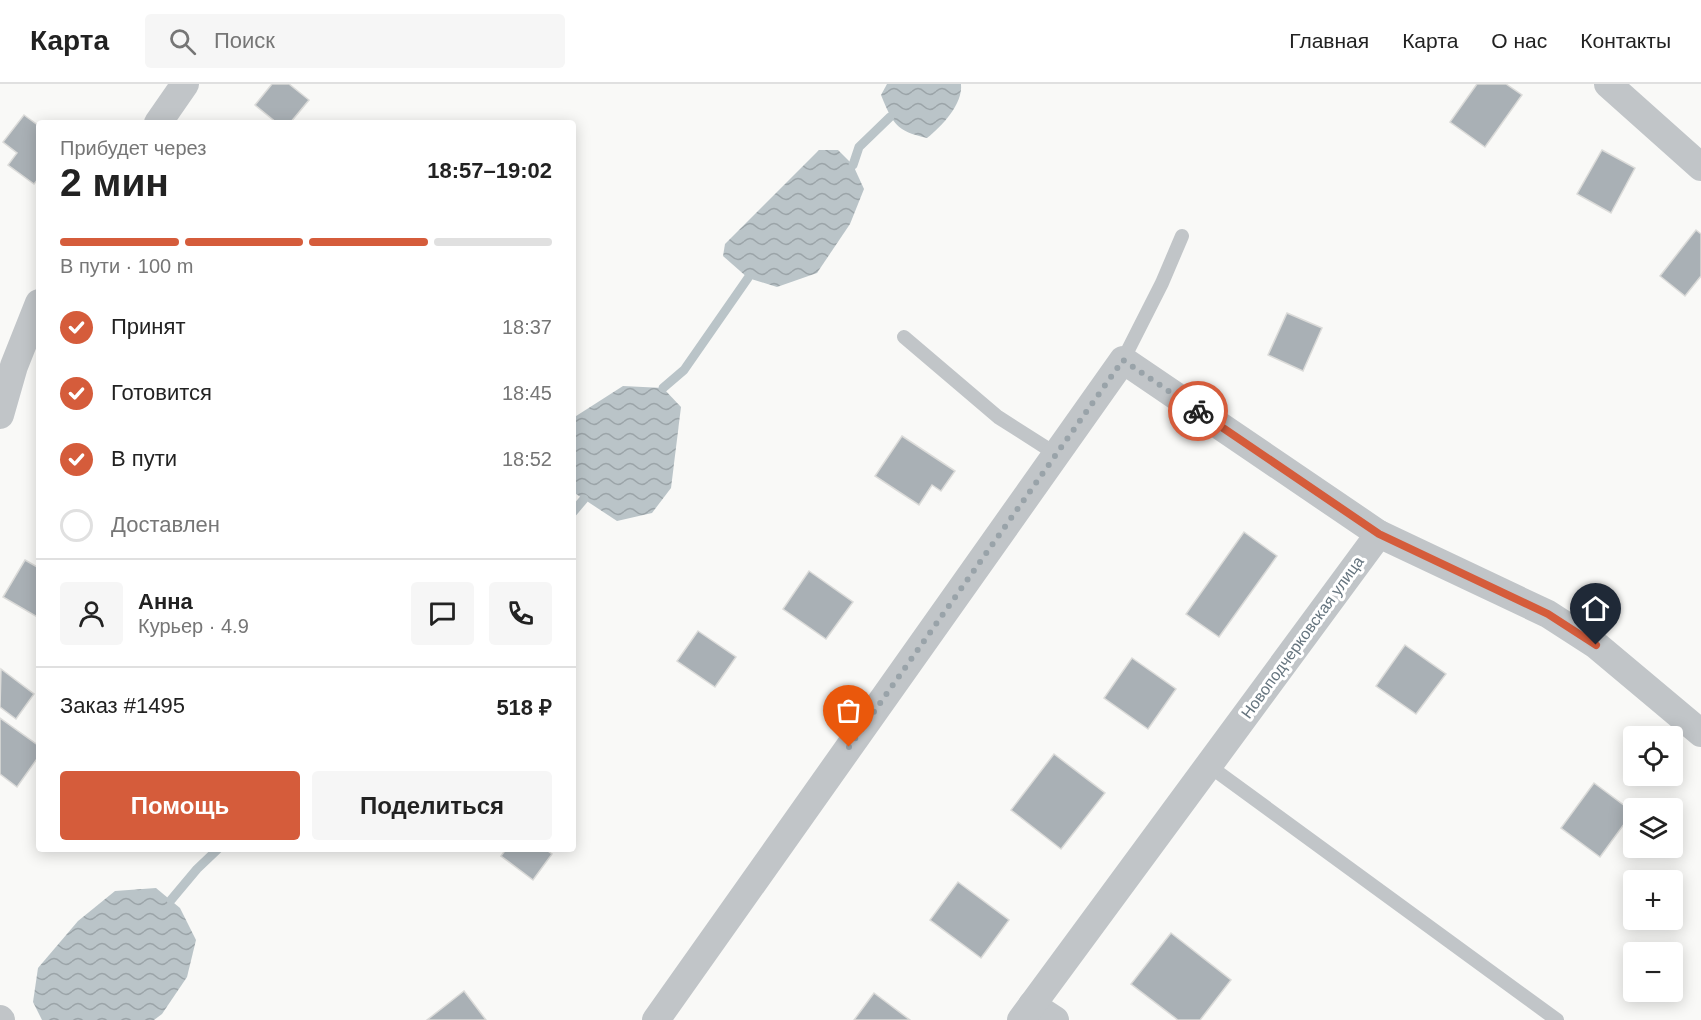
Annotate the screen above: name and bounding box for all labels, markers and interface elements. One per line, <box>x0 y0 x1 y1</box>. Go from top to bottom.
search box <box>145 14 565 68</box>
text: Карта <box>30 25 109 56</box>
icon: search <box>166 25 199 58</box>
text: Поиск <box>214 28 275 53</box>
text: Главная <box>1289 29 1369 52</box>
text: Карта <box>1402 29 1458 52</box>
text: О нас <box>1491 29 1547 52</box>
text: Контакты <box>1580 29 1671 52</box>
text: Прибудет через <box>60 137 206 159</box>
text: 18:57–19:02 <box>427 158 552 183</box>
text: 2 мин <box>60 161 169 204</box>
text: В пути · 100 m <box>60 255 193 277</box>
icon: check <box>60 311 93 344</box>
text: Принят <box>111 314 185 339</box>
text: 18:37 <box>502 316 552 338</box>
icon: check <box>60 377 93 410</box>
text: Готовится <box>111 380 212 405</box>
courier <box>1168 381 1228 441</box>
text: 18:45 <box>502 382 552 404</box>
icon: bike <box>1182 395 1215 428</box>
icon: check <box>60 443 93 476</box>
text: В пути <box>111 446 177 471</box>
text: 18:52 <box>502 448 552 470</box>
text: Доставлен <box>111 512 220 537</box>
street label: Новоподчерковская улица <box>1238 553 1367 722</box>
button: person <box>60 582 123 645</box>
button: chat <box>411 582 474 645</box>
button: phone <box>489 582 552 645</box>
pin <box>1570 583 1621 645</box>
text: Анна <box>138 589 193 614</box>
icon: home <box>1579 592 1612 625</box>
text: Курьер · 4.9 <box>138 615 249 637</box>
pin <box>823 685 874 747</box>
text: Заказ #1495 <box>60 693 185 718</box>
icon: bag <box>832 694 865 727</box>
text: 518 ₽ <box>496 695 552 720</box>
map controls <box>1623 726 1683 1002</box>
button: locate <box>1623 726 1683 786</box>
button: Помощь <box>60 771 300 840</box>
button: Поделиться <box>312 771 552 840</box>
button: layers <box>1623 798 1683 858</box>
button: + <box>1623 870 1683 930</box>
button: − <box>1623 942 1683 1002</box>

